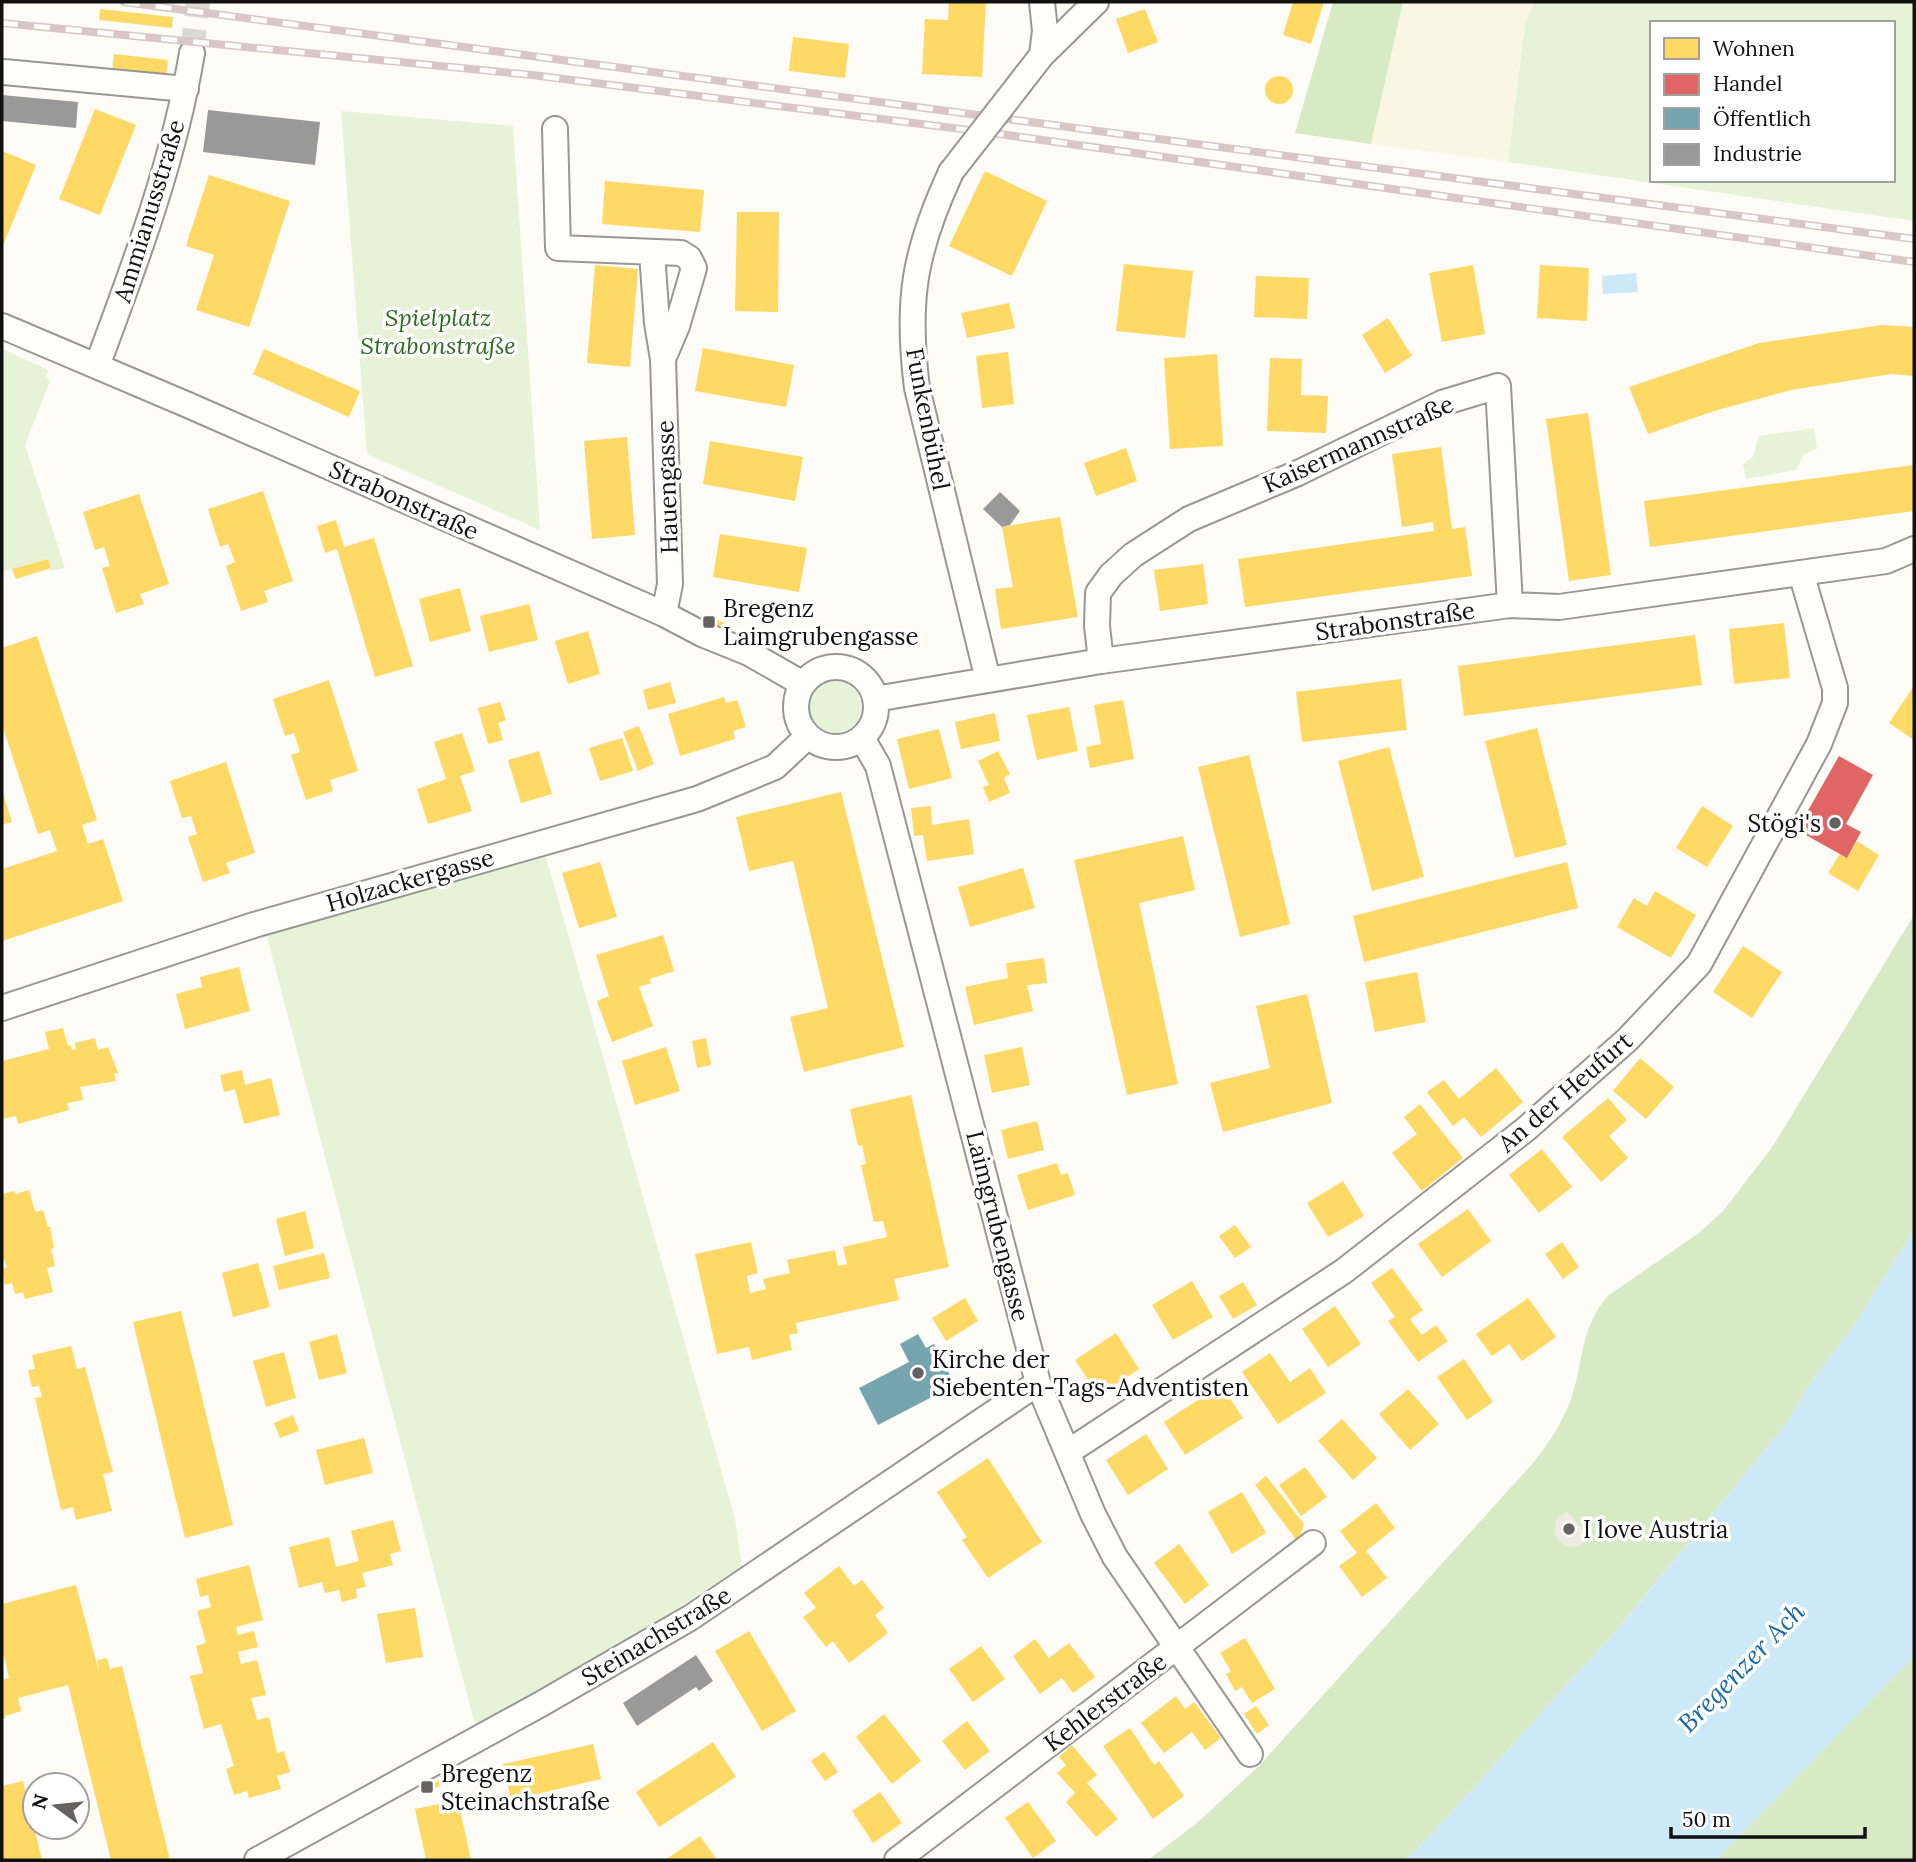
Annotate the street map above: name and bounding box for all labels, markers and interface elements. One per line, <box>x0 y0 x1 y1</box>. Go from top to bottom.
legend <box>1650 21 1895 182</box>
text: Wohnen <box>1713 35 1795 62</box>
text: Handel <box>1713 70 1782 97</box>
text: Öffentlich <box>1713 105 1811 132</box>
street label: Ammianusstraße <box>106 116 192 307</box>
text: Industrie <box>1713 140 1802 167</box>
park label: Spielplatz Strabonstraße <box>360 302 516 361</box>
street label: Funkenbühel <box>899 345 957 493</box>
street label: Kaisermannstraße <box>1258 388 1458 500</box>
street label: Hauengasse <box>649 420 685 554</box>
street label: Strabonstraße <box>324 453 484 547</box>
place label: Bregenz Laimgrubengasse <box>723 593 918 652</box>
street label: Strabonstraße <box>1313 594 1477 648</box>
marker: Bregenz Laimgrubengasse <box>701 614 717 630</box>
place label: Stögi's <box>1747 808 1821 839</box>
marker: Stögi's <box>1827 815 1843 831</box>
street label: Holzackergasse <box>323 841 497 919</box>
street label: An der Heufurt <box>1491 1025 1639 1159</box>
street label: Laimgrubengasse <box>959 1127 1037 1325</box>
place label: Kirche der Siebenten-Tags-Adventisten <box>932 1344 1249 1403</box>
marker: Kirche der Siebenten-Tags-Adventisten <box>910 1365 926 1381</box>
place label: I love Austria <box>1583 1514 1728 1545</box>
marker: I love Austria <box>1561 1521 1577 1537</box>
street label: Steinachstraße <box>576 1579 736 1693</box>
water label: Bregenzer Ach <box>1671 1595 1811 1739</box>
street label: Kehlerstraße <box>1037 1646 1173 1758</box>
place label: Bregenz Steinachstraße <box>441 1758 610 1817</box>
north arrow <box>21 1771 91 1841</box>
marker: Bregenz Steinachstraße <box>419 1779 435 1795</box>
text: N <box>26 1791 53 1812</box>
scale bar <box>1671 1796 1865 1840</box>
text: 50 m <box>1682 1806 1731 1833</box>

